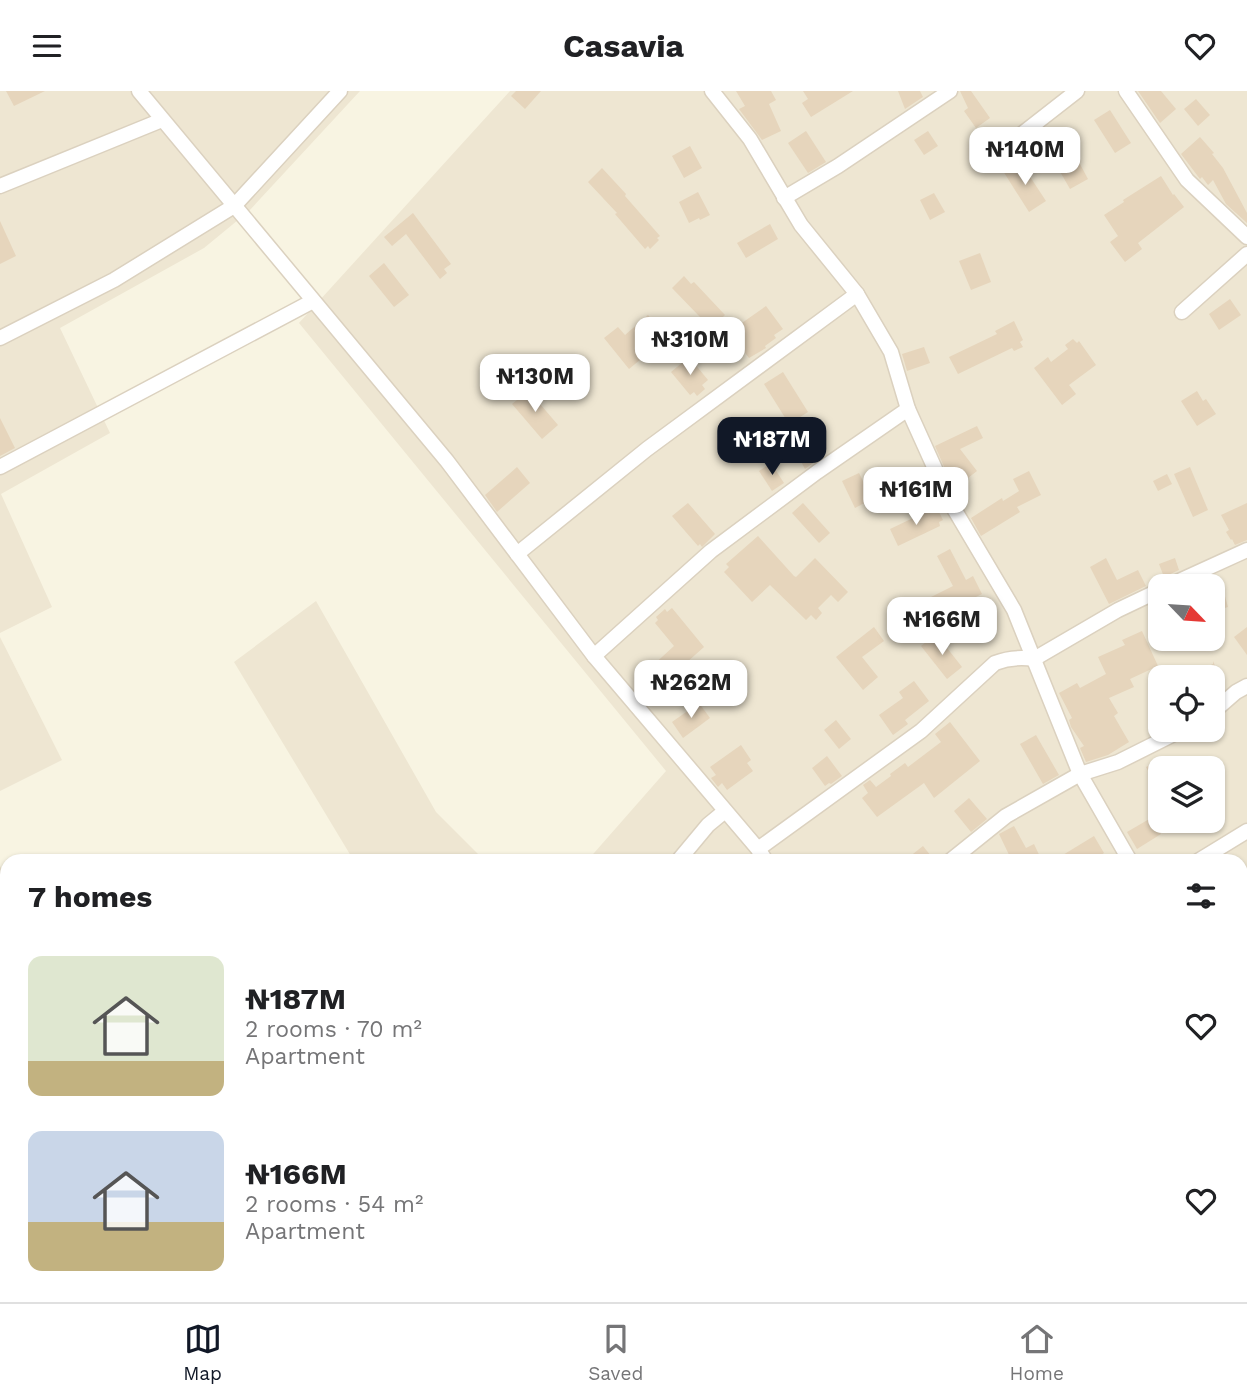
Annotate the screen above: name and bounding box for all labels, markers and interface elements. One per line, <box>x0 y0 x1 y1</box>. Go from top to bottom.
icon: menu <box>28 27 66 65</box>
text: Casavia <box>563 27 684 65</box>
icon: heart <box>1181 27 1219 65</box>
pin: ₦140M <box>976 127 1074 187</box>
text: ₦140M <box>985 136 1065 163</box>
pin: ₦310M <box>641 317 739 377</box>
text: ₦310M <box>651 326 729 353</box>
pin: ₦130M <box>486 355 584 414</box>
text: ₦130M <box>496 363 574 390</box>
pin: ₦187M <box>723 417 821 477</box>
text: ₦187M <box>733 426 811 453</box>
pin: ₦161M <box>867 467 965 527</box>
text: ₦161M <box>879 476 953 503</box>
north arrow <box>1148 574 1225 651</box>
map controls <box>1148 574 1225 833</box>
pin: ₦166M <box>893 597 991 657</box>
text: ₦166M <box>903 606 981 633</box>
pin: ₦262M <box>642 661 740 720</box>
button: locate <box>1148 665 1225 742</box>
text: ₦262M <box>650 669 732 696</box>
button: layers <box>1148 756 1225 833</box>
icon: filters <box>1182 877 1220 915</box>
text: 7 homes <box>28 879 152 914</box>
text: ₦187M <box>245 981 346 1016</box>
icon: home <box>84 984 168 1068</box>
icon: heart <box>1182 1007 1220 1045</box>
text: 2 rooms · 70 m² <box>245 1016 422 1043</box>
text: Apartment <box>245 1043 365 1070</box>
text: ₦166M <box>245 1156 347 1191</box>
icon: home <box>84 1159 168 1243</box>
icon: heart <box>1182 1182 1220 1220</box>
text: 2 rooms · 54 m² <box>245 1191 423 1218</box>
text: Apartment <box>245 1218 365 1245</box>
tab: Map <box>183 1320 222 1385</box>
tab: Saved <box>588 1320 643 1385</box>
tab: Home <box>1010 1320 1064 1385</box>

